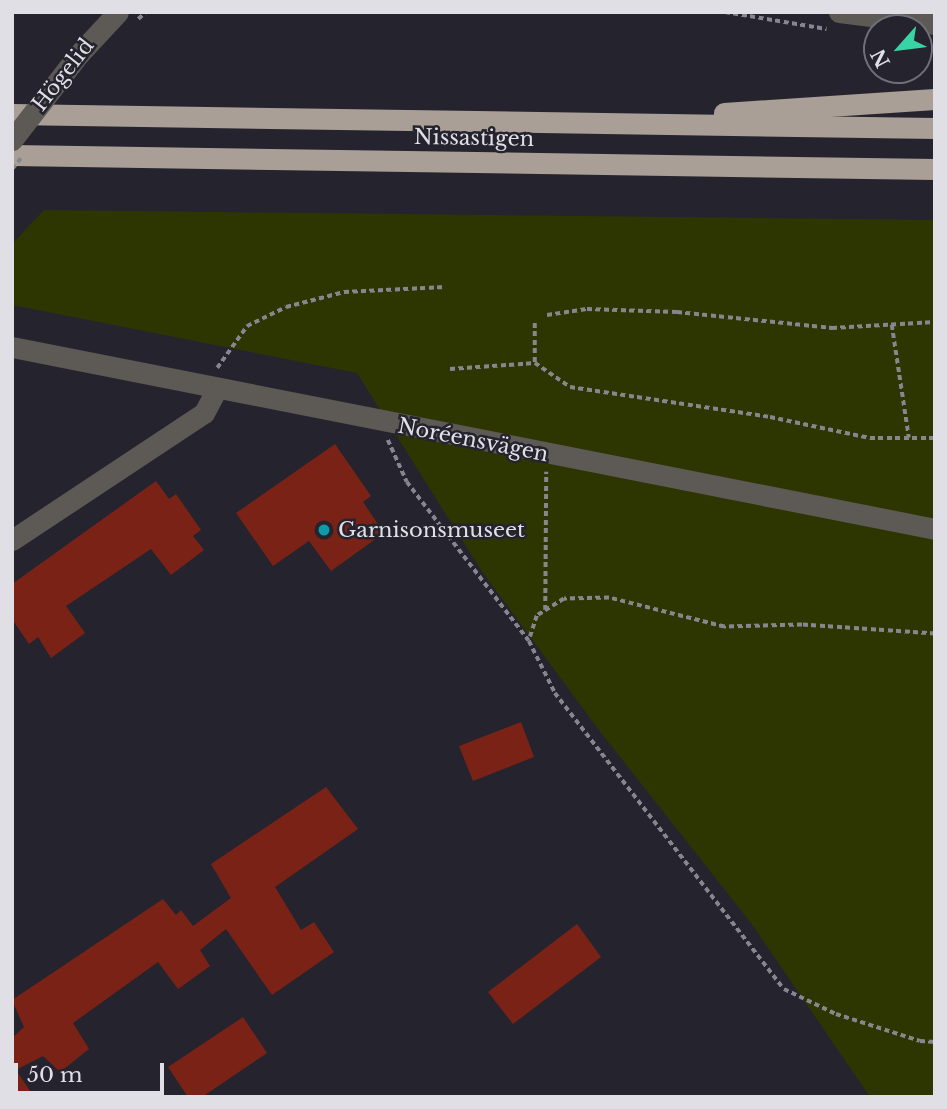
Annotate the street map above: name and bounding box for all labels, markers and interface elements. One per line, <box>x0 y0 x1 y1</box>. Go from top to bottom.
north arrow <box>863 14 933 84</box>
street label: Högelid <box>27 34 99 116</box>
text: N <box>866 45 895 71</box>
street label: Nissastigen <box>414 124 534 152</box>
street label: Noréensvägen <box>396 413 550 467</box>
place label: Garnisonsmuseet <box>338 517 525 543</box>
marker: Garnisonsmuseet <box>316 522 332 538</box>
scale bar <box>18 1050 168 1094</box>
text: 50 m <box>27 1062 82 1088</box>

